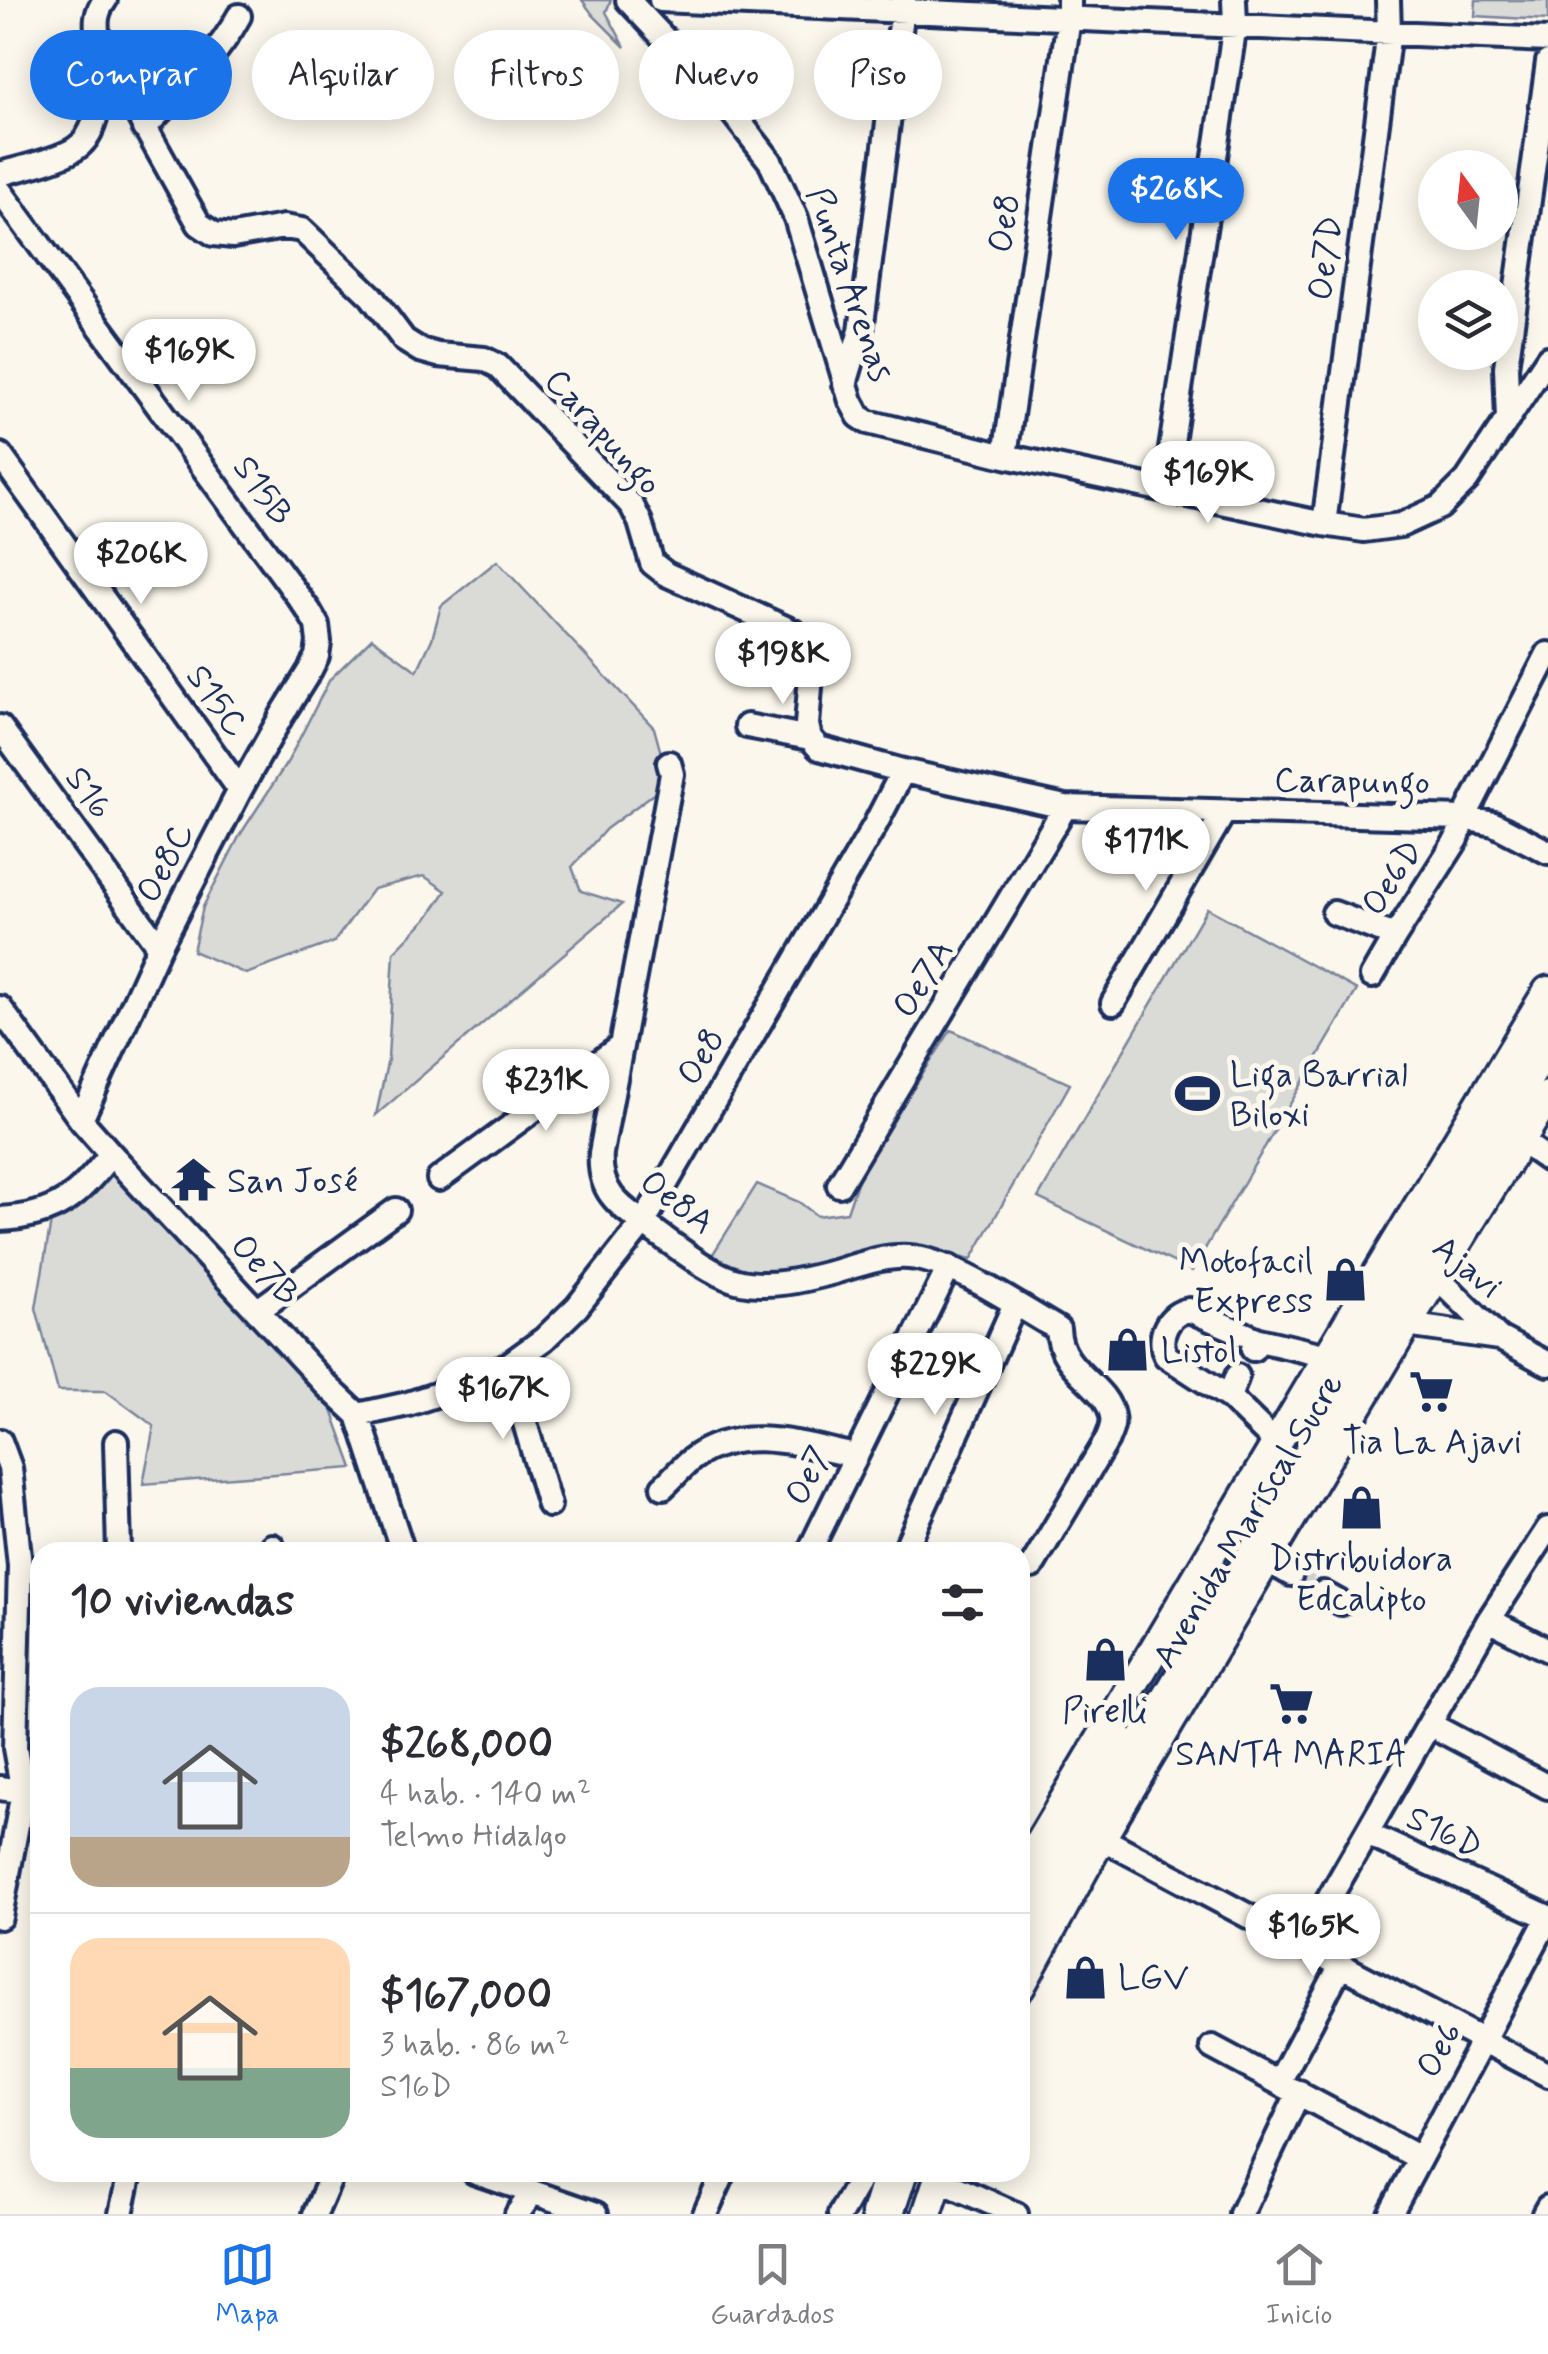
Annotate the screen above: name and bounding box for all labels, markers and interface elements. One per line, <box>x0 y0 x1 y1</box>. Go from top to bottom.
chip: Comprar <box>30 30 232 120</box>
chip: Alquilar <box>252 30 434 120</box>
chip: Filtros <box>454 30 619 120</box>
chip: Nuevo <box>639 30 794 120</box>
chip: Piso <box>814 30 942 120</box>
north arrow <box>1418 150 1518 250</box>
map controls <box>1418 150 1518 370</box>
pin: $268K <box>1106 158 1246 243</box>
text: $268K <box>1130 169 1222 211</box>
street label: Punta Arenas <box>794 181 904 388</box>
street label: Oe8 <box>978 191 1032 256</box>
street label: Oe7D <box>1298 213 1354 303</box>
button: layers <box>1418 270 1518 370</box>
pin: $169K <box>119 319 259 404</box>
text: $169K <box>144 330 234 372</box>
street label: Carapungo <box>530 359 672 508</box>
pin: $169K <box>1138 441 1278 526</box>
street label: S15B <box>221 447 303 535</box>
text: $169K <box>1163 452 1253 494</box>
pin: $206K <box>71 522 211 607</box>
text: $206K <box>96 533 186 575</box>
pin: $198K <box>713 622 853 707</box>
text: $198K <box>737 633 829 675</box>
street label: S15C <box>175 656 258 747</box>
street label: S16 <box>54 758 123 829</box>
street label: Carapungo <box>1274 758 1430 810</box>
pin: $171K <box>1076 809 1216 894</box>
street label: Oe8C <box>126 815 205 911</box>
text: $171K <box>1104 820 1188 862</box>
street label: Oe6D <box>1351 831 1434 925</box>
street label: Oe7A <box>882 931 965 1027</box>
street label: Oe8 <box>667 1020 736 1094</box>
pin: $231K <box>476 1049 616 1134</box>
place label: Liga Barrial Biloxi <box>1230 1053 1408 1139</box>
text: $231K <box>504 1060 588 1102</box>
sports icon: Liga Barrial Biloxi <box>1173 1070 1221 1118</box>
temple icon: San José <box>170 1156 218 1204</box>
place label: San José <box>227 1159 358 1205</box>
street label: Oe8A <box>630 1160 723 1246</box>
street label: Oe7B <box>219 1224 310 1316</box>
street label: Ajavi <box>1422 1225 1511 1310</box>
place label: Motofacil Express <box>1179 1239 1313 1325</box>
shop icon: Motofacil Express <box>1322 1256 1370 1304</box>
shop icon: Listol <box>1104 1326 1152 1374</box>
place label: Listol <box>1161 1329 1237 1375</box>
pin: $229K <box>865 1333 1005 1418</box>
text: $229K <box>890 1344 980 1386</box>
pin: $167K <box>433 1357 573 1442</box>
street label: Avenida Mariscal Sucre <box>1142 1365 1355 1677</box>
supermarket icon: Tia La Ajavi <box>1408 1367 1456 1415</box>
text: $167K <box>457 1368 549 1410</box>
place label: Tia La Ajavi <box>1342 1420 1522 1466</box>
street label: Oe7 <box>775 1439 843 1513</box>
shop icon: Distribuidora Edcalipto <box>1337 1484 1385 1532</box>
place label: Distribuidora Edcalipto <box>1269 1537 1453 1623</box>
text: 10 viviendas <box>70 1575 294 1630</box>
icon: filters <box>935 1575 990 1630</box>
shop icon: Pirelli <box>1081 1636 1129 1684</box>
supermarket icon: SANTA MARIA <box>1267 1679 1315 1727</box>
place label: Pirelli <box>1062 1689 1148 1735</box>
text: $268,000 <box>380 1718 553 1773</box>
icon: home <box>150 1727 270 1847</box>
place label: SANTA MARIA <box>1175 1732 1407 1778</box>
text: 4 hab. · 140 m² <box>380 1773 591 1815</box>
street label: S16D <box>1399 1795 1489 1870</box>
text: Telmo Hidalgo <box>380 1815 567 1857</box>
pin: $165K <box>1243 1894 1383 1979</box>
text: $165K <box>1267 1905 1359 1947</box>
shop icon: LGV <box>1061 1953 1109 2001</box>
place label: LGV <box>1118 1956 1189 2002</box>
text: $167,000 <box>380 1969 552 2024</box>
icon: home <box>150 1978 270 2098</box>
street label: Oe6 <box>1406 2014 1474 2086</box>
text: 3 hab. · 86 m² <box>380 2024 570 2066</box>
text: S16D <box>380 2066 452 2108</box>
tab: Mapa <box>216 2237 279 2334</box>
tab: Guardados <box>710 2237 835 2334</box>
tab: Inicio <box>1266 2237 1333 2334</box>

